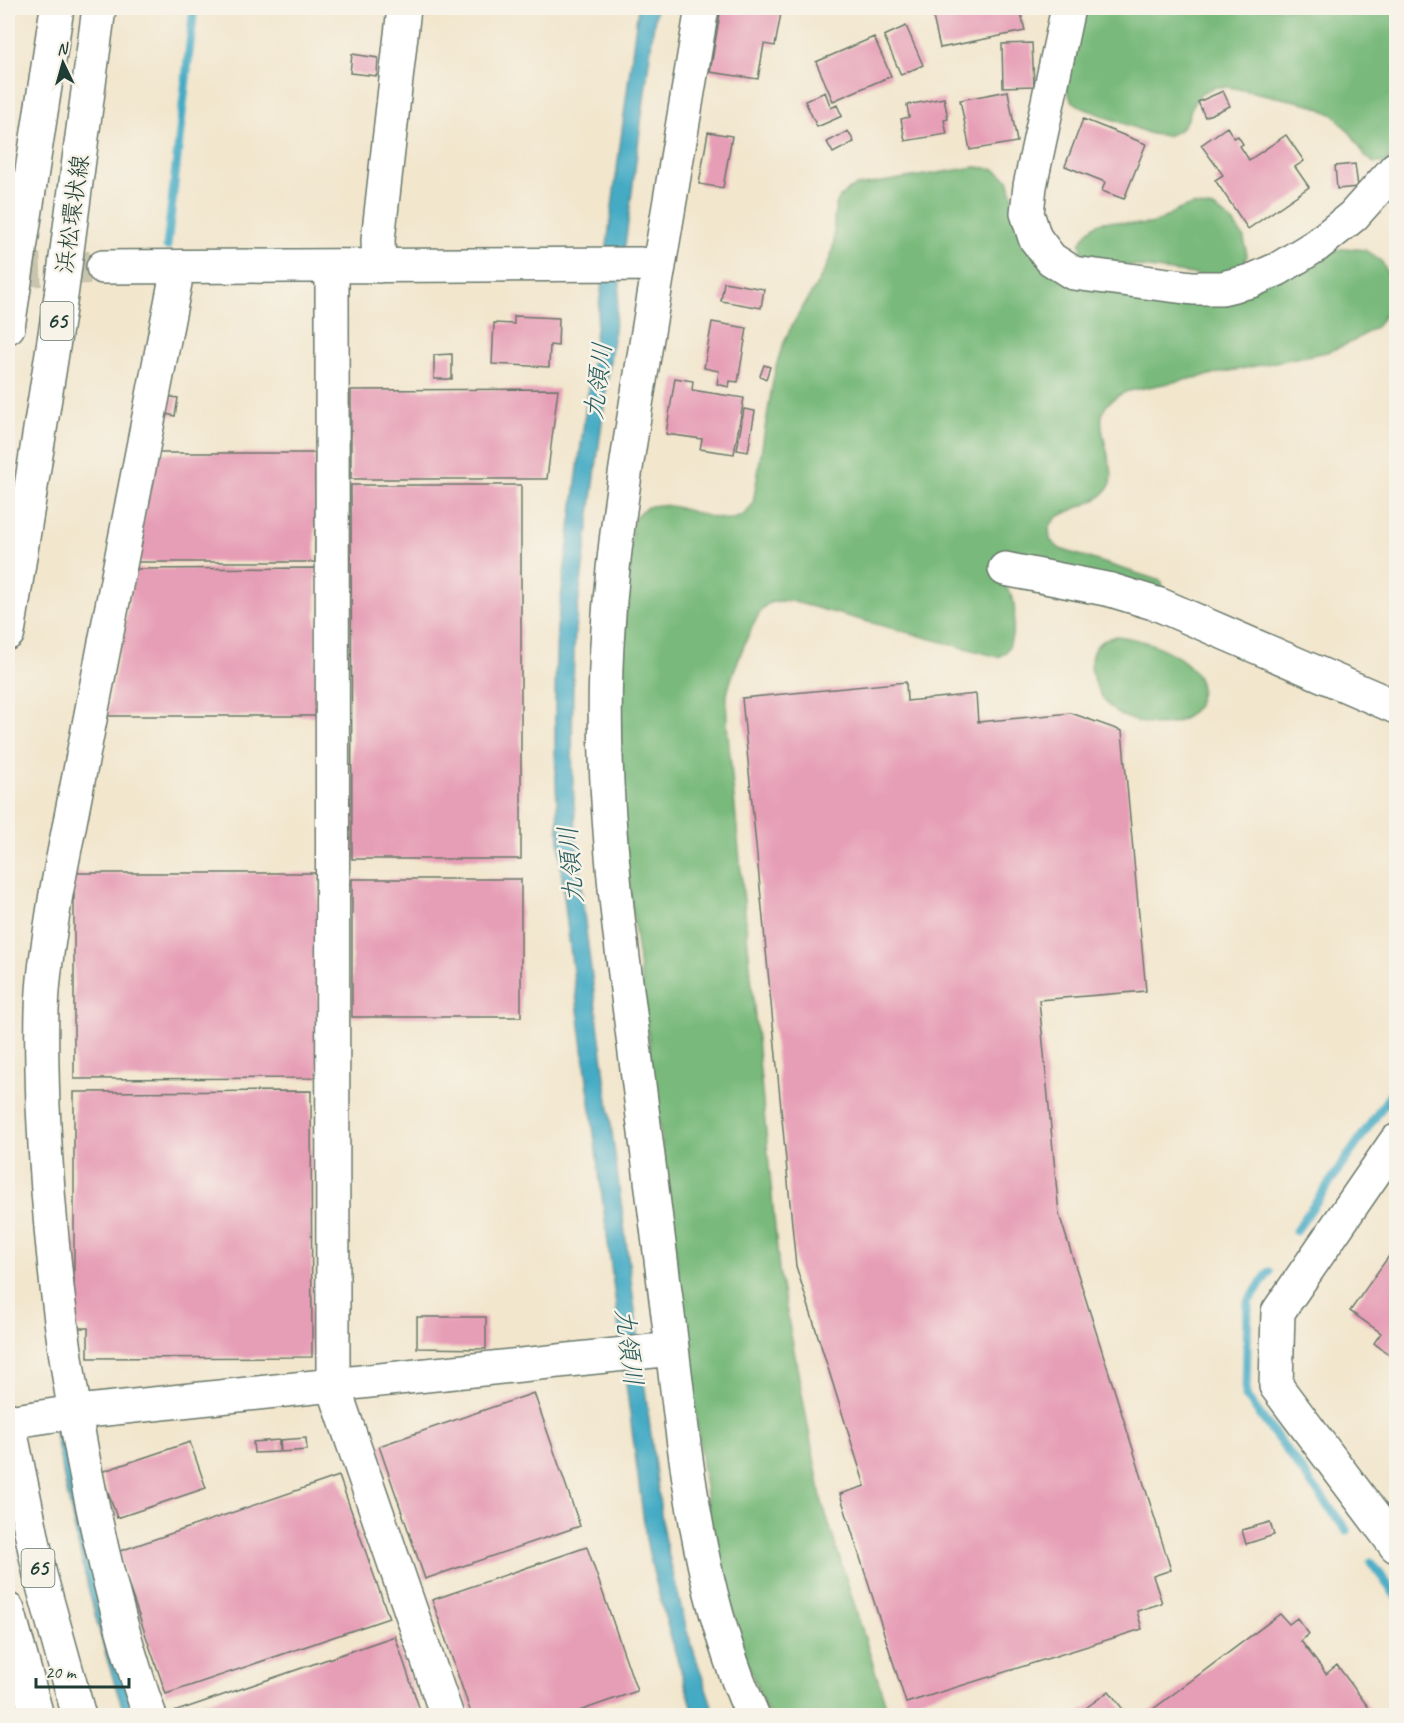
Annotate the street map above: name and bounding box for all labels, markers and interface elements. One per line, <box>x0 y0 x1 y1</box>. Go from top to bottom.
north arrow <box>33 33 93 93</box>
text: N <box>56 38 71 59</box>
street label: 浜松環状線 <box>49 152 95 276</box>
road number: 65 <box>40 302 74 340</box>
water label: 九領川 <box>577 340 619 422</box>
water label: 九領川 <box>551 825 591 905</box>
water label: 九領川 <box>608 1306 650 1388</box>
road number: 65 <box>22 1549 54 1587</box>
scale bar <box>36 1651 129 1689</box>
text: 20 m <box>45 1661 78 1683</box>

